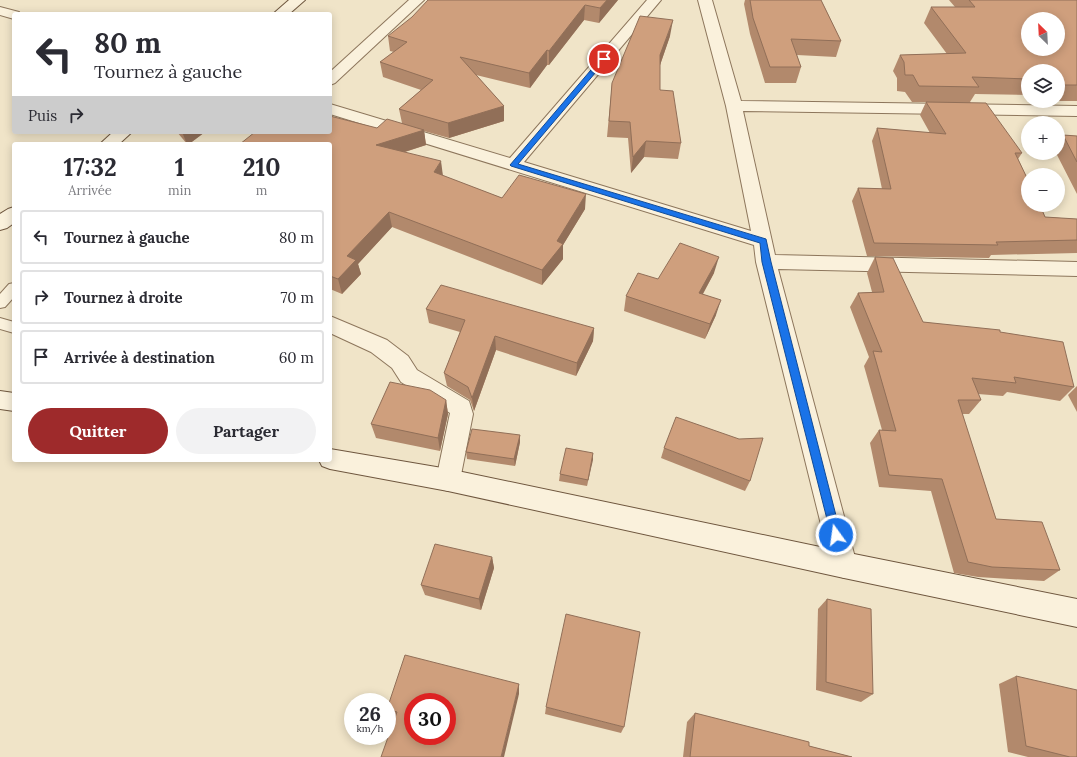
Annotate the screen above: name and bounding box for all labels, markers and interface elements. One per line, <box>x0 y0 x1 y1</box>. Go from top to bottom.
north arrow <box>1021 12 1065 56</box>
map controls <box>1021 12 1065 212</box>
text: 80 m <box>94 25 161 61</box>
icon: left <box>28 28 80 80</box>
pin <box>587 42 621 76</box>
icon: arrive <box>593 48 615 70</box>
text: Tournez à gauche <box>94 60 242 83</box>
button: layers <box>1021 64 1065 108</box>
icon: right <box>65 104 87 126</box>
text: Puis <box>28 106 57 125</box>
button: + <box>1021 116 1065 160</box>
text: 17:32 <box>63 152 117 183</box>
text: 1 <box>175 152 185 183</box>
text: 210 <box>243 152 281 183</box>
button: − <box>1021 168 1065 212</box>
text: Arrivée <box>68 182 112 199</box>
text: min <box>168 182 191 199</box>
text: m <box>256 182 267 199</box>
icon: left <box>30 226 52 248</box>
text: Tournez à gauche <box>64 228 190 247</box>
text: 80 m <box>279 228 314 247</box>
icon: right <box>30 286 52 308</box>
text: Tournez à droite <box>64 288 183 307</box>
text: 70 m <box>280 288 314 307</box>
icon: arrive <box>30 346 52 368</box>
text: Arrivée à destination <box>64 348 215 367</box>
text: 60 m <box>279 348 314 367</box>
button: Quitter <box>28 408 168 454</box>
button: Partager <box>176 408 316 454</box>
position arrow <box>815 514 857 556</box>
speed limit sign: 30 <box>404 693 456 745</box>
text: 26 <box>359 701 381 726</box>
text: km/h <box>356 722 384 735</box>

